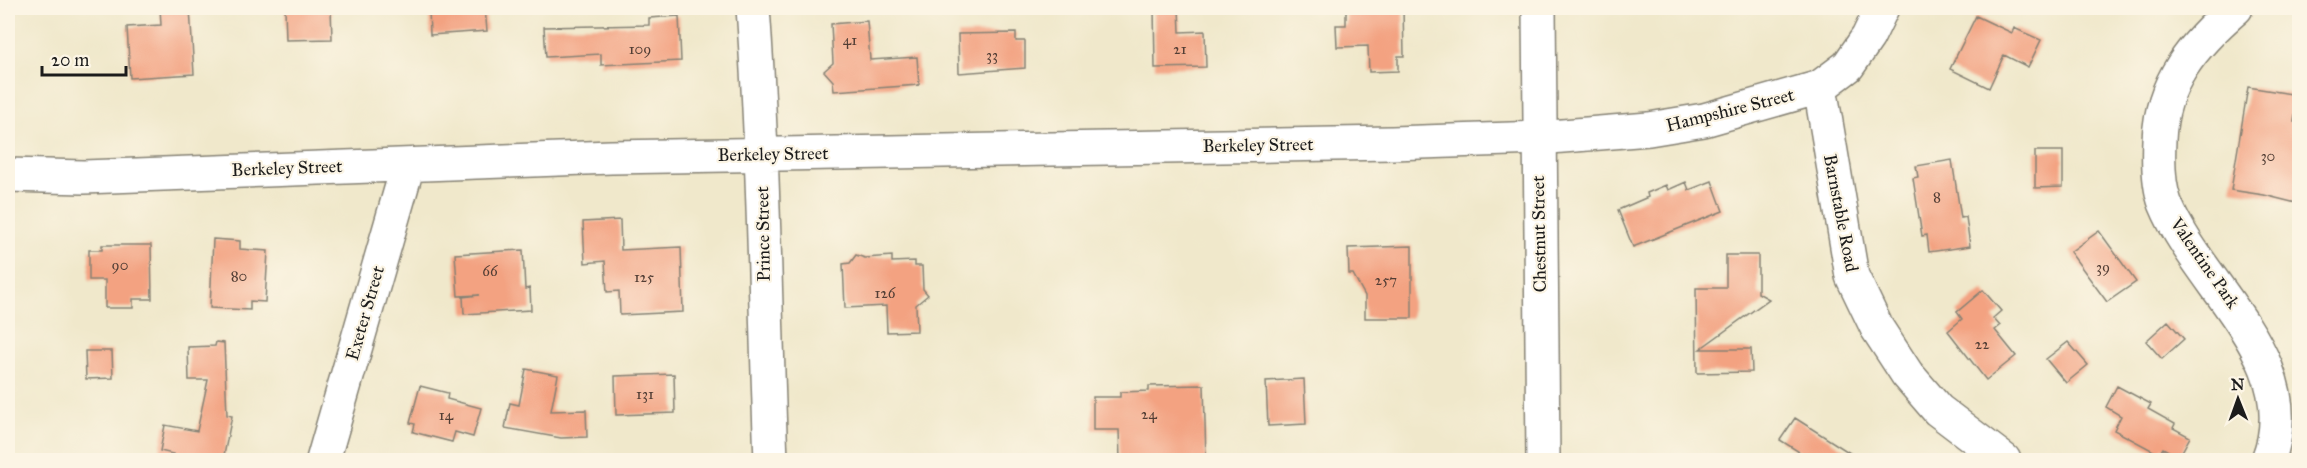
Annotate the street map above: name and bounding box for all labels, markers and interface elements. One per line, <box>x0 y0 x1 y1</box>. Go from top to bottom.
house number: 41 <box>843 31 857 49</box>
scale bar <box>42 39 126 77</box>
house number: 109 <box>629 40 651 58</box>
house number: 21 <box>1173 40 1187 58</box>
house number: 33 <box>986 46 998 64</box>
text: 20 m <box>51 49 89 71</box>
street label: Hampshire Street <box>1664 83 1797 137</box>
street label: Berkeley Street <box>1202 133 1314 157</box>
street label: Berkeley Street <box>717 142 829 166</box>
house number: 30 <box>2261 147 2275 165</box>
street label: Barnstable Road <box>1819 152 1863 274</box>
street label: Berkeley Street <box>231 155 343 181</box>
street label: Chestnut Street <box>1527 175 1551 293</box>
street label: Prince Street <box>751 186 775 282</box>
house number: 8 <box>1933 188 1941 206</box>
street label: Valentine Park <box>2165 213 2245 313</box>
house number: 90 <box>112 256 128 274</box>
house number: 39 <box>2096 258 2110 276</box>
house number: 66 <box>482 262 499 280</box>
street label: Exeter Street <box>341 263 389 363</box>
house number: 80 <box>231 267 247 285</box>
house number: 125 <box>634 268 654 286</box>
house number: 257 <box>1375 271 1397 289</box>
house number: 126 <box>874 284 897 302</box>
house number: 22 <box>1975 335 1990 353</box>
north arrow <box>2208 369 2268 429</box>
text: N <box>2231 375 2245 394</box>
house number: 131 <box>636 385 654 403</box>
house number: 24 <box>1141 405 1158 423</box>
house number: 14 <box>439 406 454 424</box>

